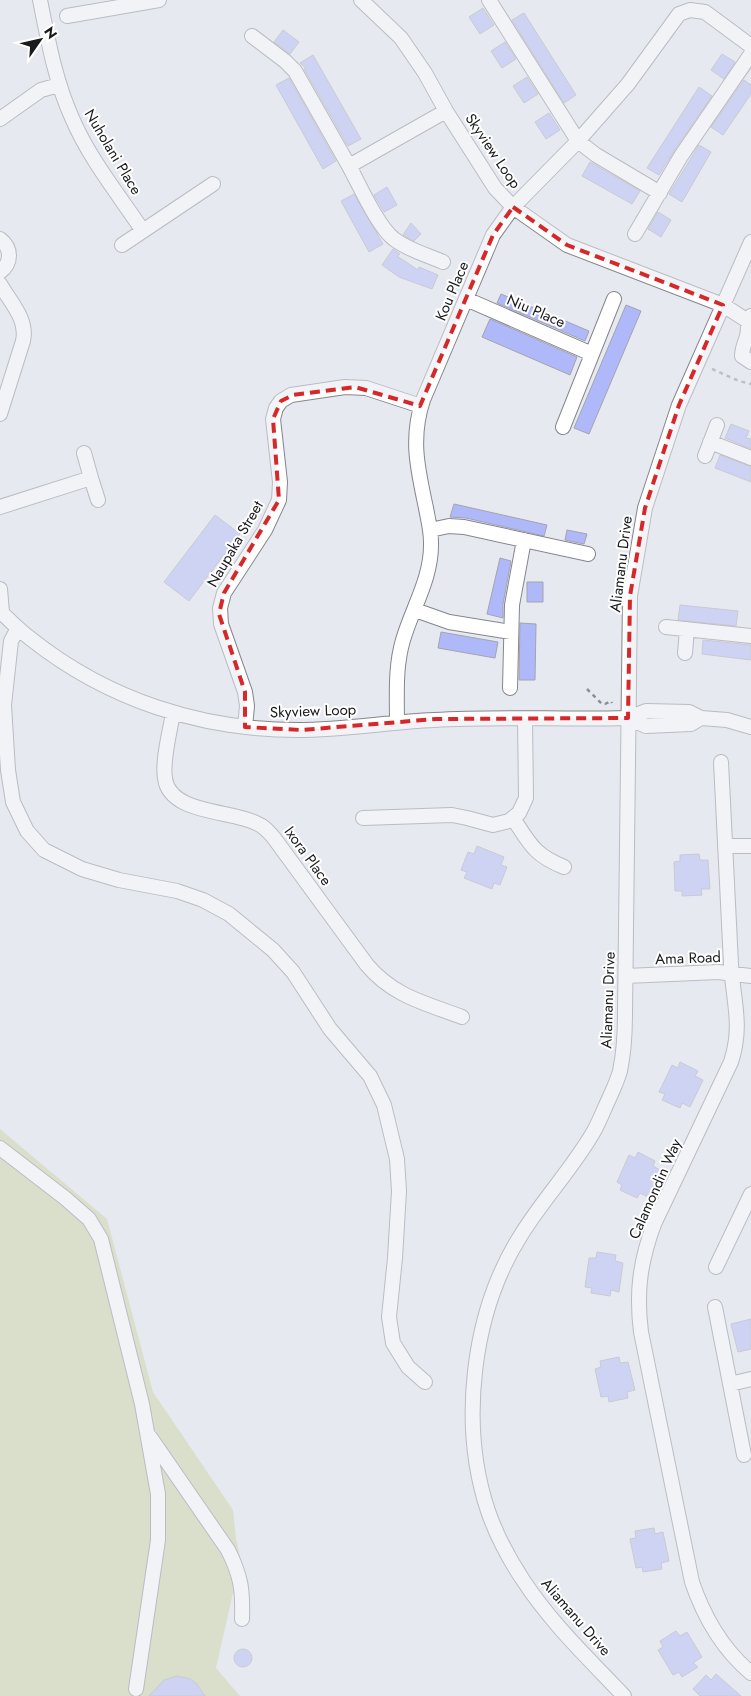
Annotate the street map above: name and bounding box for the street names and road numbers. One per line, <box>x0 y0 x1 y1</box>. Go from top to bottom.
street label: Nuholani Place <box>79 105 147 199</box>
street label: Skyview Loop <box>460 109 527 193</box>
street label: Kou Place <box>430 258 474 324</box>
street label: Niu Place <box>503 289 569 333</box>
street label: Naupaka Street <box>201 496 269 591</box>
street label: Aliamanu Drive <box>604 514 638 613</box>
street label: Skyview Loop <box>269 698 357 724</box>
street label: Ixora Place <box>279 822 337 890</box>
street label: Ama Road <box>655 946 721 970</box>
street label: Aliamanu Drive <box>595 951 621 1049</box>
street label: Calamondin Way <box>623 1135 687 1243</box>
street label: Aliamanu Drive <box>536 1573 616 1661</box>

